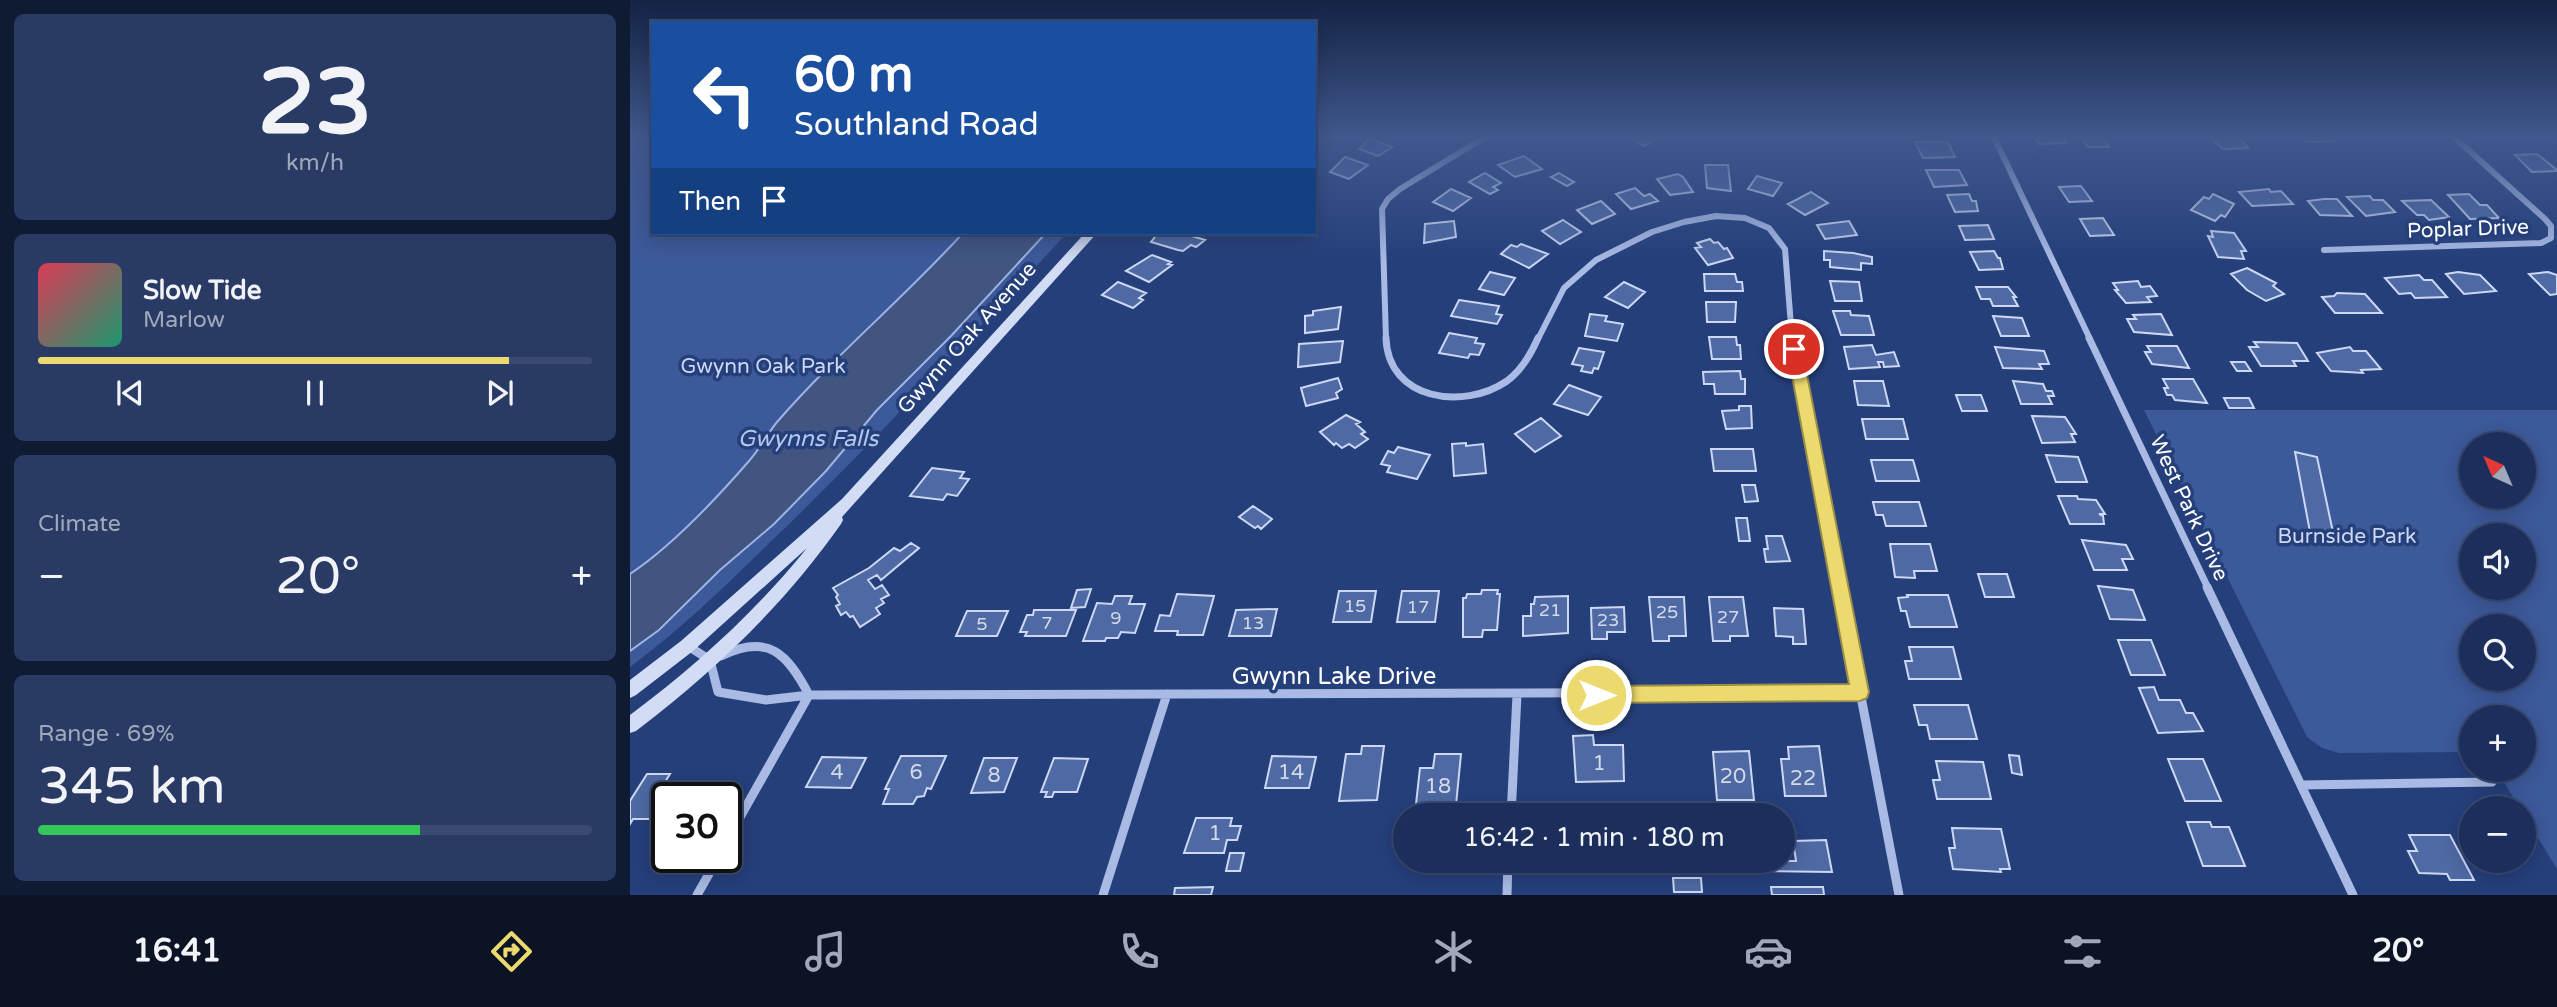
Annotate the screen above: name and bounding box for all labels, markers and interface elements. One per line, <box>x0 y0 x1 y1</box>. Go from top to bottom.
text: 60 m <box>794 46 913 105</box>
text: 23 <box>258 48 372 158</box>
icon: left <box>679 49 770 140</box>
text: Southland Road <box>794 106 1039 144</box>
text: km/h <box>286 149 344 177</box>
icon: arrive <box>755 182 793 220</box>
text: Then <box>679 186 741 217</box>
street label: Poplar Drive <box>2407 214 2530 244</box>
street label: Gwynn Oak Avenue <box>892 257 1042 419</box>
text: Slow Tide <box>143 275 261 306</box>
text: Marlow <box>143 306 225 334</box>
pin <box>1764 319 1824 379</box>
icon: arrive <box>1775 330 1813 368</box>
park label: Gwynn Oak Park <box>680 354 846 379</box>
icon: previous <box>111 374 149 412</box>
icon: pause <box>296 374 334 412</box>
icon: next <box>481 374 519 412</box>
water label: Gwynns Falls <box>738 425 880 453</box>
street label: West Park Drive <box>2144 431 2234 585</box>
north arrow <box>2459 432 2536 509</box>
map controls <box>2459 432 2536 873</box>
text: Climate <box>38 510 121 538</box>
button: sound <box>2459 523 2536 600</box>
park label: Burnside Park <box>2278 524 2416 549</box>
text: 20° <box>275 545 360 608</box>
text: − <box>38 554 65 600</box>
text: + <box>571 554 592 600</box>
house number: 15 <box>1344 595 1366 617</box>
house number: 17 <box>1407 596 1429 618</box>
house number: 21 <box>1539 599 1561 621</box>
house number: 25 <box>1656 601 1678 623</box>
house number: 27 <box>1717 606 1739 628</box>
house number: 9 <box>1110 607 1122 629</box>
house number: 23 <box>1597 609 1619 631</box>
house number: 7 <box>1041 612 1053 634</box>
house number: 13 <box>1242 612 1264 634</box>
house number: 5 <box>976 613 988 635</box>
button: search <box>2459 614 2536 691</box>
position arrow <box>1559 658 1633 732</box>
street label: Gwynn Lake Drive <box>1232 662 1436 691</box>
button: + <box>2459 705 2536 782</box>
text: Range · 69% <box>38 720 174 748</box>
house number: 1 <box>1592 751 1606 776</box>
text: 345 km <box>38 755 226 818</box>
house number: 4 <box>830 760 844 785</box>
house number: 6 <box>909 760 923 785</box>
house number: 14 <box>1278 760 1304 785</box>
house number: 8 <box>987 763 1001 788</box>
house number: 20 <box>1720 764 1746 789</box>
house number: 22 <box>1790 766 1816 791</box>
house number: 18 <box>1425 774 1451 799</box>
speed limit sign: 30 <box>651 782 742 873</box>
button: − <box>2459 796 2536 873</box>
house number: 1 <box>1208 821 1222 846</box>
text: 16:42 · 1 min · 180 m <box>1463 822 1725 853</box>
icon: directions <box>487 927 536 976</box>
icon: music <box>801 927 850 976</box>
icon: phone <box>1115 927 1164 976</box>
icon: climate <box>1429 927 1478 976</box>
icon: car <box>1744 927 1793 976</box>
icon: filters <box>2058 927 2107 976</box>
text: 16:41 <box>133 932 221 970</box>
text: 20° <box>2372 932 2424 970</box>

